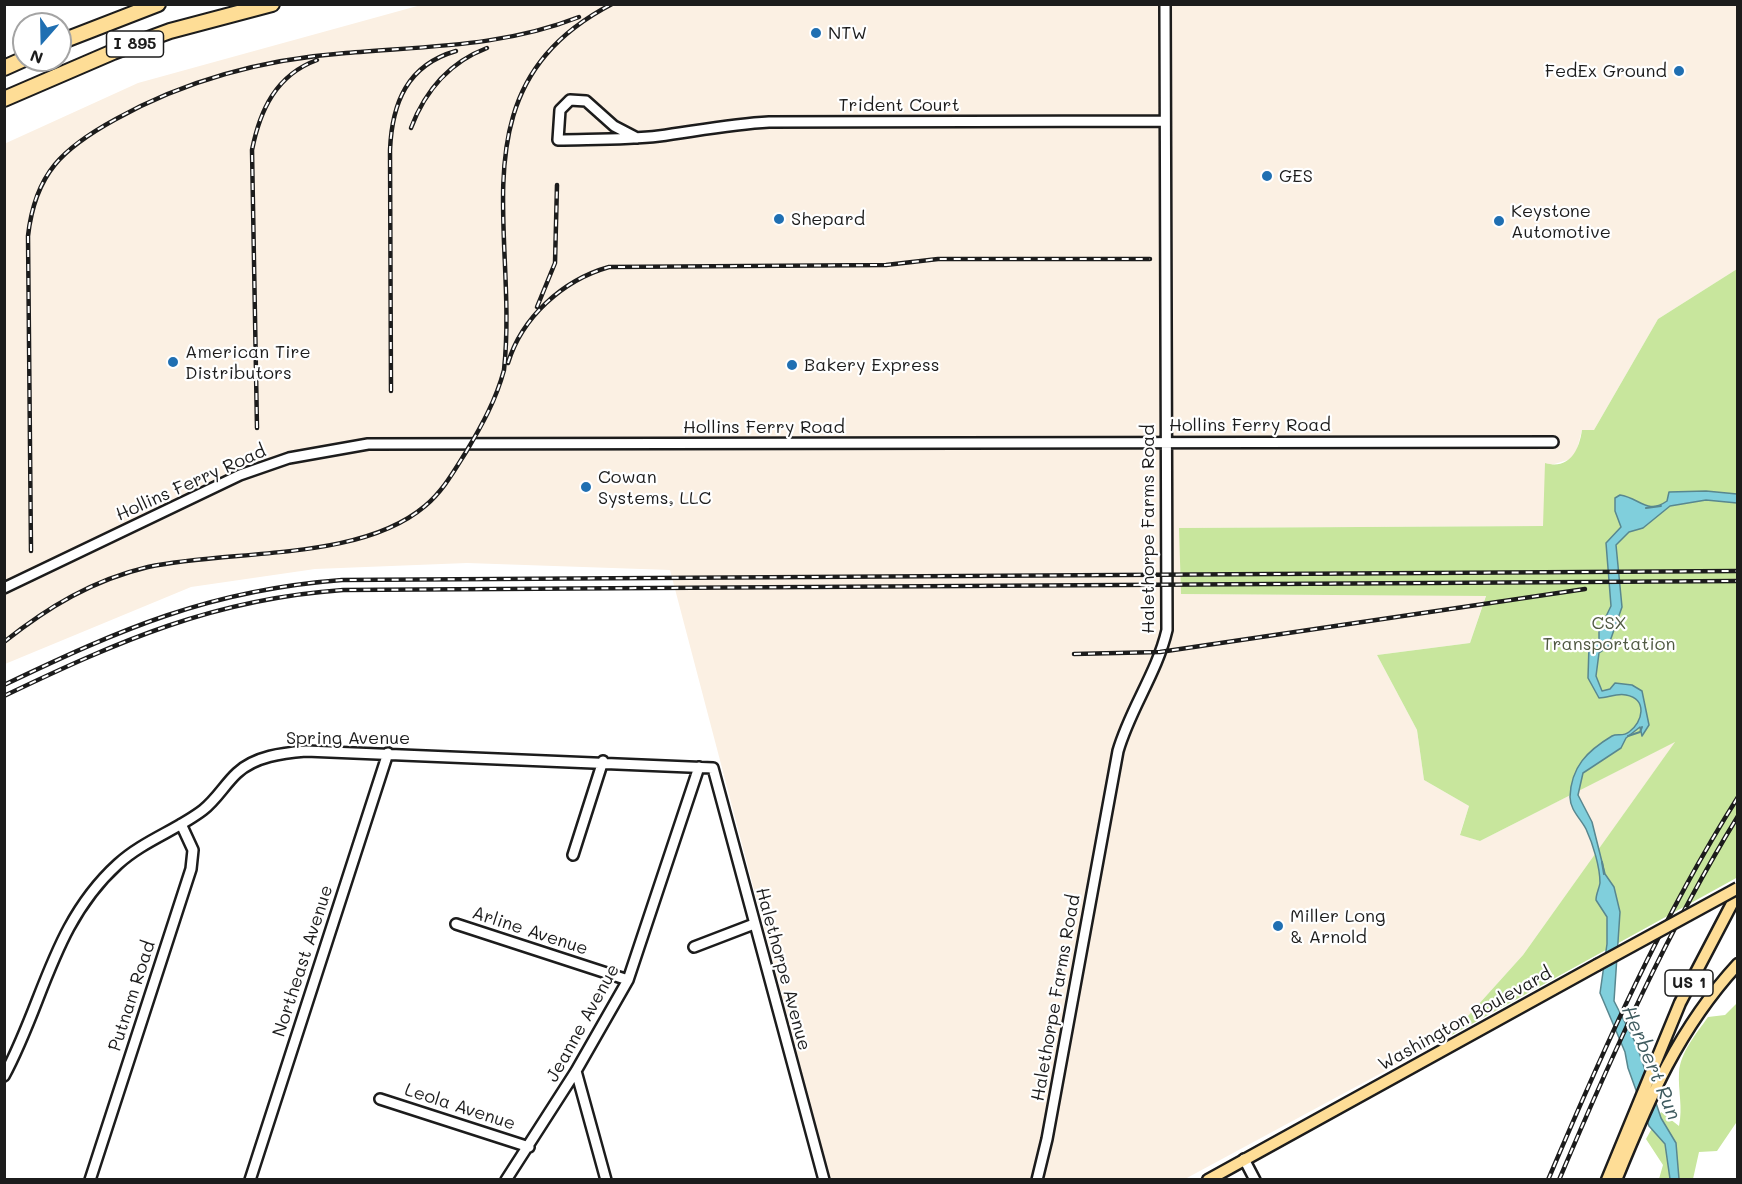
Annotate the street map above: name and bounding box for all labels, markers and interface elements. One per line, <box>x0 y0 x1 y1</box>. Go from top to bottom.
north arrow <box>12 12 72 72</box>
place label: NTW <box>828 22 867 44</box>
marker: NTW <box>809 26 823 40</box>
road number: I 895 <box>106 31 164 57</box>
text: N <box>27 46 46 69</box>
place label: FedEx Ground <box>1545 60 1667 82</box>
marker: FedEx Ground <box>1672 64 1686 78</box>
street label: Trident Court <box>838 94 960 116</box>
place label: GES <box>1279 165 1313 187</box>
marker: GES <box>1260 169 1274 183</box>
place label: Keystone Automotive <box>1511 200 1611 242</box>
place label: Shepard <box>791 208 865 230</box>
marker: Shepard <box>772 212 786 226</box>
marker: Keystone Automotive <box>1492 214 1506 228</box>
place label: American Tire Distributors <box>185 341 311 384</box>
place label: Bakery Express <box>804 354 940 376</box>
marker: American Tire Distributors <box>166 355 180 369</box>
marker: Bakery Express <box>785 358 799 372</box>
street label: Hollins Ferry Road <box>1169 414 1331 436</box>
street label: Hollins Ferry Road <box>683 416 845 438</box>
street label: Halethorpe Farms Road <box>1137 424 1159 634</box>
street label: Hollins Ferry Road <box>113 440 269 526</box>
place label: Cowan Systems, LLC <box>598 466 711 508</box>
marker: Cowan Systems, LLC <box>579 480 593 494</box>
park label: CSX Transportation <box>1542 612 1676 654</box>
street label: Spring Avenue <box>286 727 410 749</box>
street label: Northeast Avenue <box>268 882 338 1040</box>
street label: Halethorpe Avenue <box>751 885 815 1053</box>
street label: Halethorpe Farms Road <box>1027 893 1085 1103</box>
street label: Arline Avenue <box>469 902 591 960</box>
place label: Miller Long & Arnold <box>1290 905 1385 948</box>
marker: Miller Long & Arnold <box>1271 919 1285 933</box>
street label: Putnam Road <box>104 938 160 1054</box>
street label: Jeanne Avenue <box>542 960 624 1086</box>
street label: Washington Boulevard <box>1375 962 1555 1076</box>
road number: US 1 <box>1665 970 1713 996</box>
water label: Herbert Run <box>1616 1002 1686 1124</box>
street label: Leola Avenue <box>402 1079 518 1135</box>

